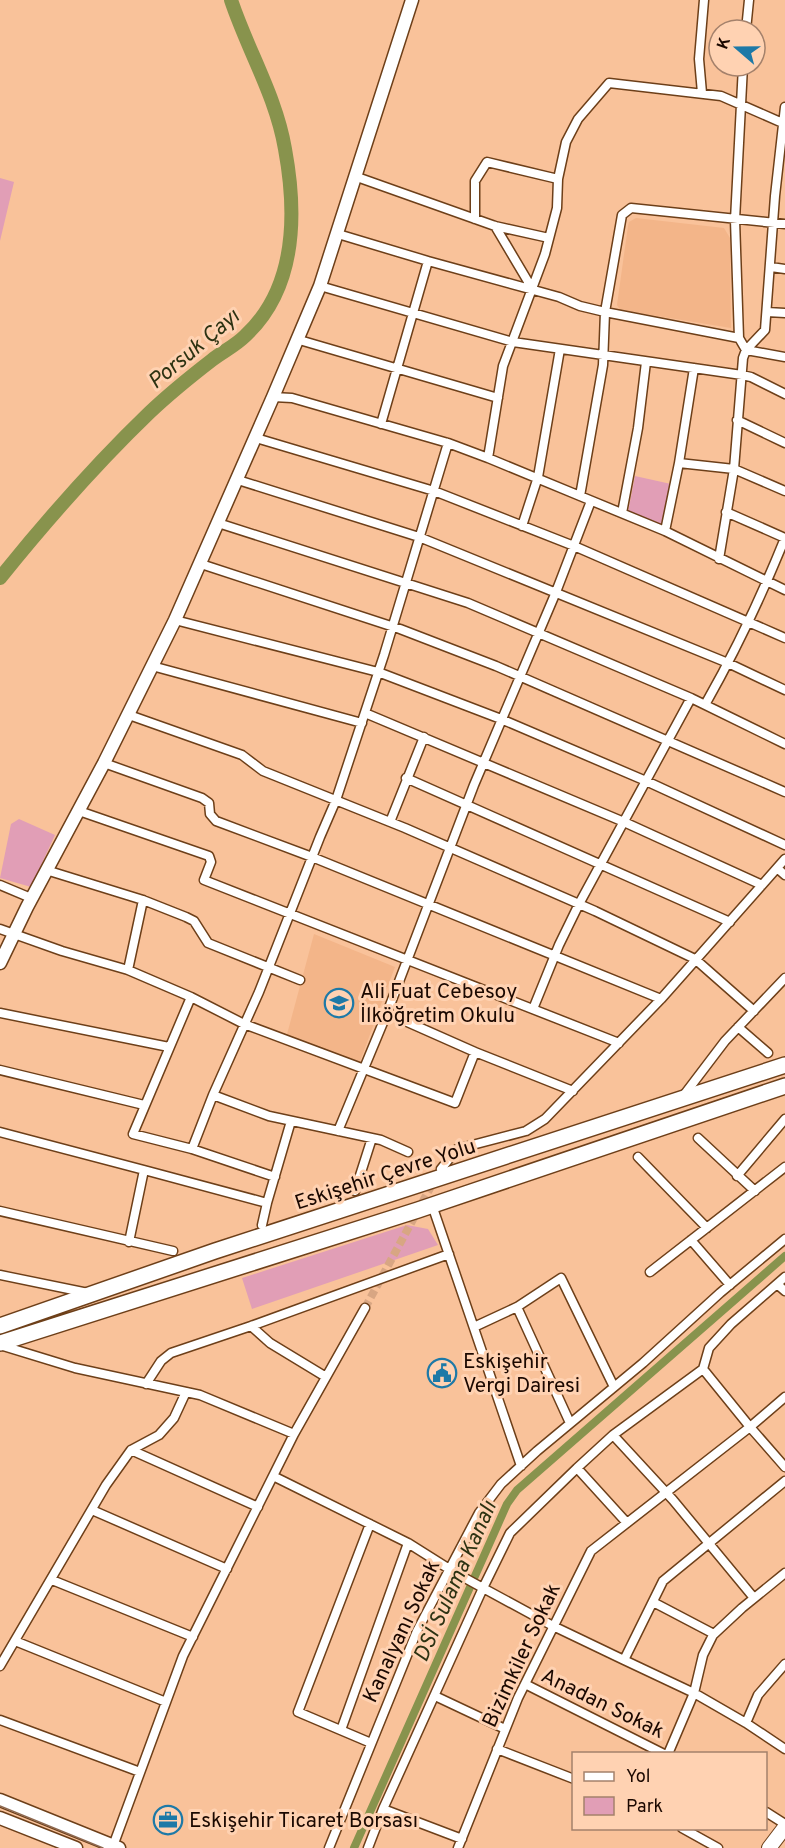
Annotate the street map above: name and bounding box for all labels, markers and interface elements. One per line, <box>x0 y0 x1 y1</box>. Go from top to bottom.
north arrow <box>707 18 767 78</box>
text: K <box>713 35 736 52</box>
water label: Porsuk Çayı <box>143 303 246 396</box>
place label: Ali Fuat Cebesoy İlköğretim Okulu <box>360 979 517 1030</box>
school or university icon: Ali Fuat Cebesoy İlköğretim Okulu <box>323 987 355 1019</box>
street label: Eskişehir Çevre Yolu <box>292 1133 479 1217</box>
place label: Eskişehir Vergi Dairesi <box>463 1349 580 1400</box>
public building icon: Eskişehir Vergi Dairesi <box>426 1357 458 1389</box>
water label: DSİ Sulama Kanalı <box>407 1496 504 1667</box>
street label: Kanalyanı Sokak <box>357 1556 447 1707</box>
street label: Bizimkiler Sokak <box>477 1579 568 1732</box>
street label: Anadan Sokak <box>536 1663 669 1746</box>
legend <box>572 1752 767 1830</box>
text: Yol <box>626 1766 651 1789</box>
text: Park <box>626 1796 663 1819</box>
office icon: Eskişehir Ticaret Borsası <box>152 1804 184 1836</box>
place label: Eskişehir Ticaret Borsası <box>189 1808 418 1835</box>

